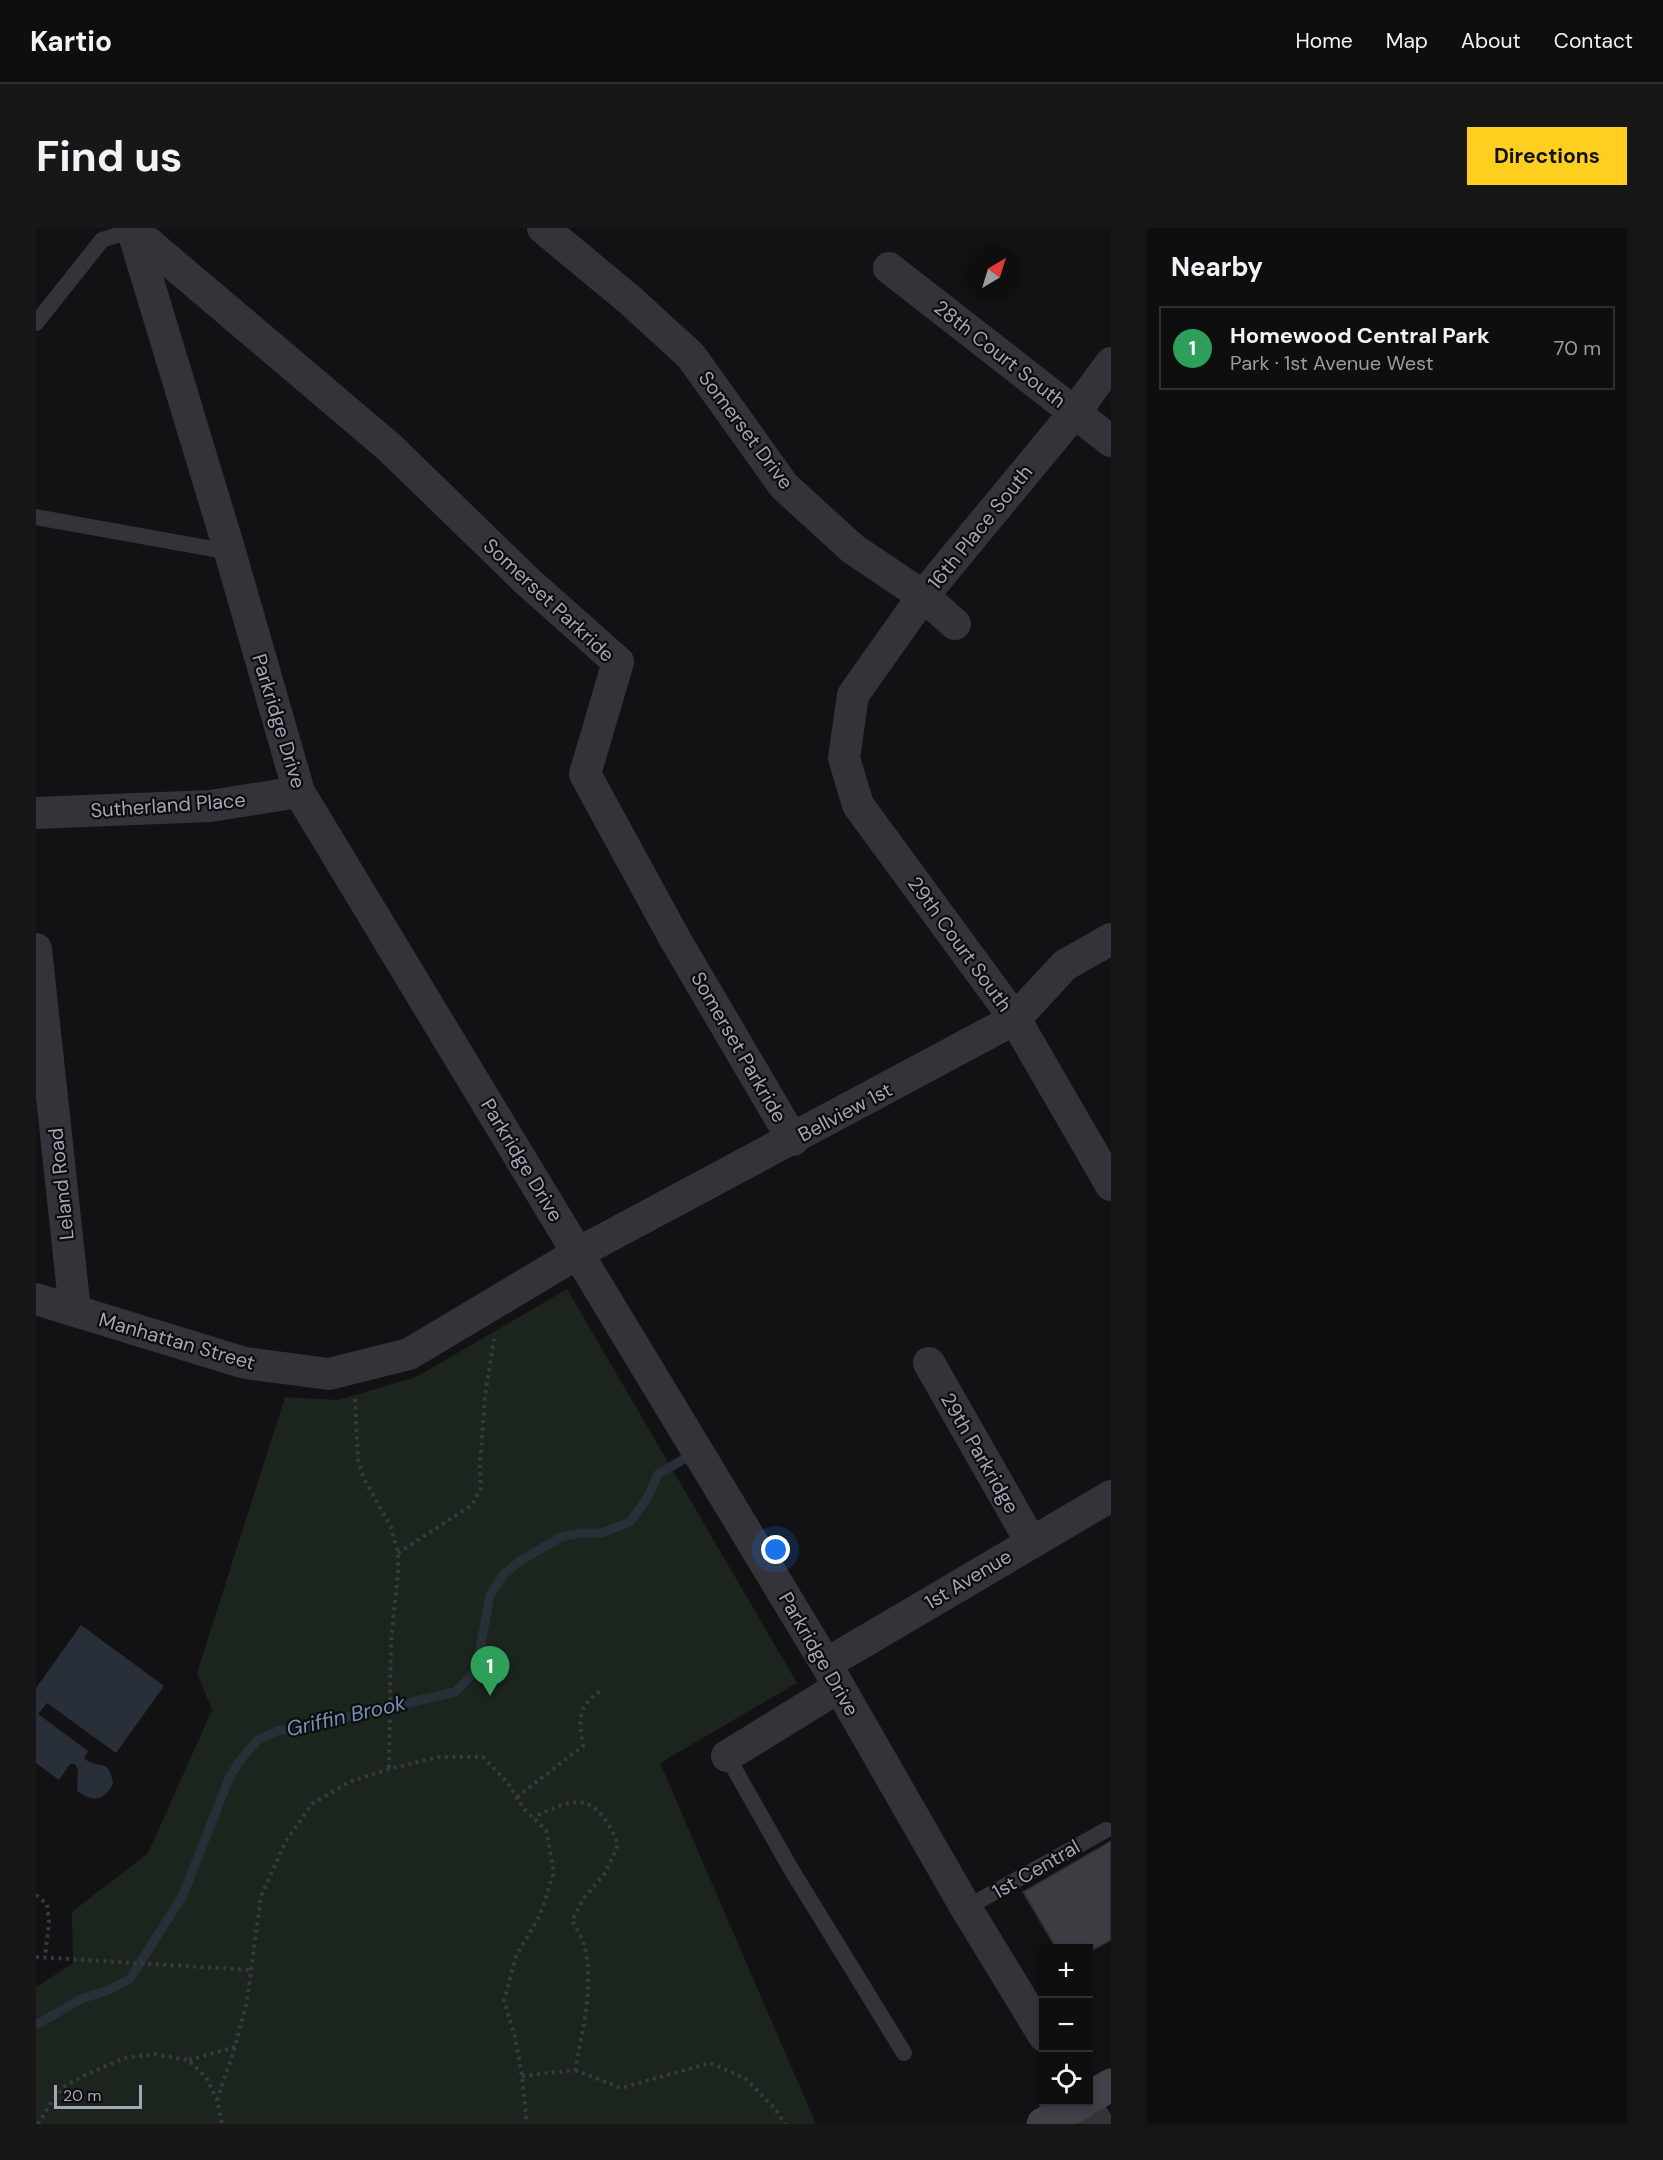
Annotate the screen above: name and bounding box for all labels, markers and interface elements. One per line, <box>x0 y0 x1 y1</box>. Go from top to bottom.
text: Kartio <box>30 23 112 60</box>
text: Home <box>1295 27 1353 55</box>
text: Map <box>1386 27 1428 55</box>
text: About <box>1461 27 1521 55</box>
text: Contact <box>1554 27 1633 55</box>
button: Directions <box>1467 127 1627 185</box>
text: Find us <box>36 129 182 184</box>
north arrow <box>967 246 1021 300</box>
text: Nearby <box>1171 250 1263 284</box>
street label: 28th Court South <box>929 294 1071 414</box>
text: Homewood Central Park <box>1230 321 1490 350</box>
text: 1 <box>1189 335 1196 361</box>
text: 70 m <box>1554 335 1601 361</box>
text: Park · 1st Avenue West <box>1230 350 1434 376</box>
street label: Somerset Drive <box>693 366 799 494</box>
street label: 16th Place South <box>922 459 1038 595</box>
street label: Somerset Parkride <box>478 533 620 667</box>
street label: Parkridge Drive <box>246 651 312 791</box>
street label: Sutherland Place <box>89 787 247 823</box>
street label: 29th Court South <box>902 871 1018 1017</box>
street label: Somerset Parkride <box>685 967 793 1127</box>
street label: Bellview 1st <box>793 1076 897 1148</box>
street label: Parkridge Drive <box>475 1094 569 1226</box>
street label: Leland Road <box>42 1127 80 1241</box>
street label: Manhattan Street <box>96 1306 258 1376</box>
street label: 29th Parkridge <box>935 1388 1025 1518</box>
your location <box>761 1535 790 1564</box>
street label: 1st Avenue <box>920 1543 1016 1615</box>
street label: Parkridge Drive <box>773 1587 865 1721</box>
pin: 1 <box>470 1646 510 1696</box>
water label: Griffin Brook <box>284 1689 409 1743</box>
street label: 1st Central <box>988 1834 1084 1904</box>
map controls <box>1039 1944 1093 2106</box>
button: + <box>1039 1944 1093 1998</box>
button: − <box>1039 1998 1093 2052</box>
button: locate <box>1039 2052 1093 2106</box>
scale bar <box>54 2082 142 2110</box>
text: 20 m <box>63 2085 102 2106</box>

